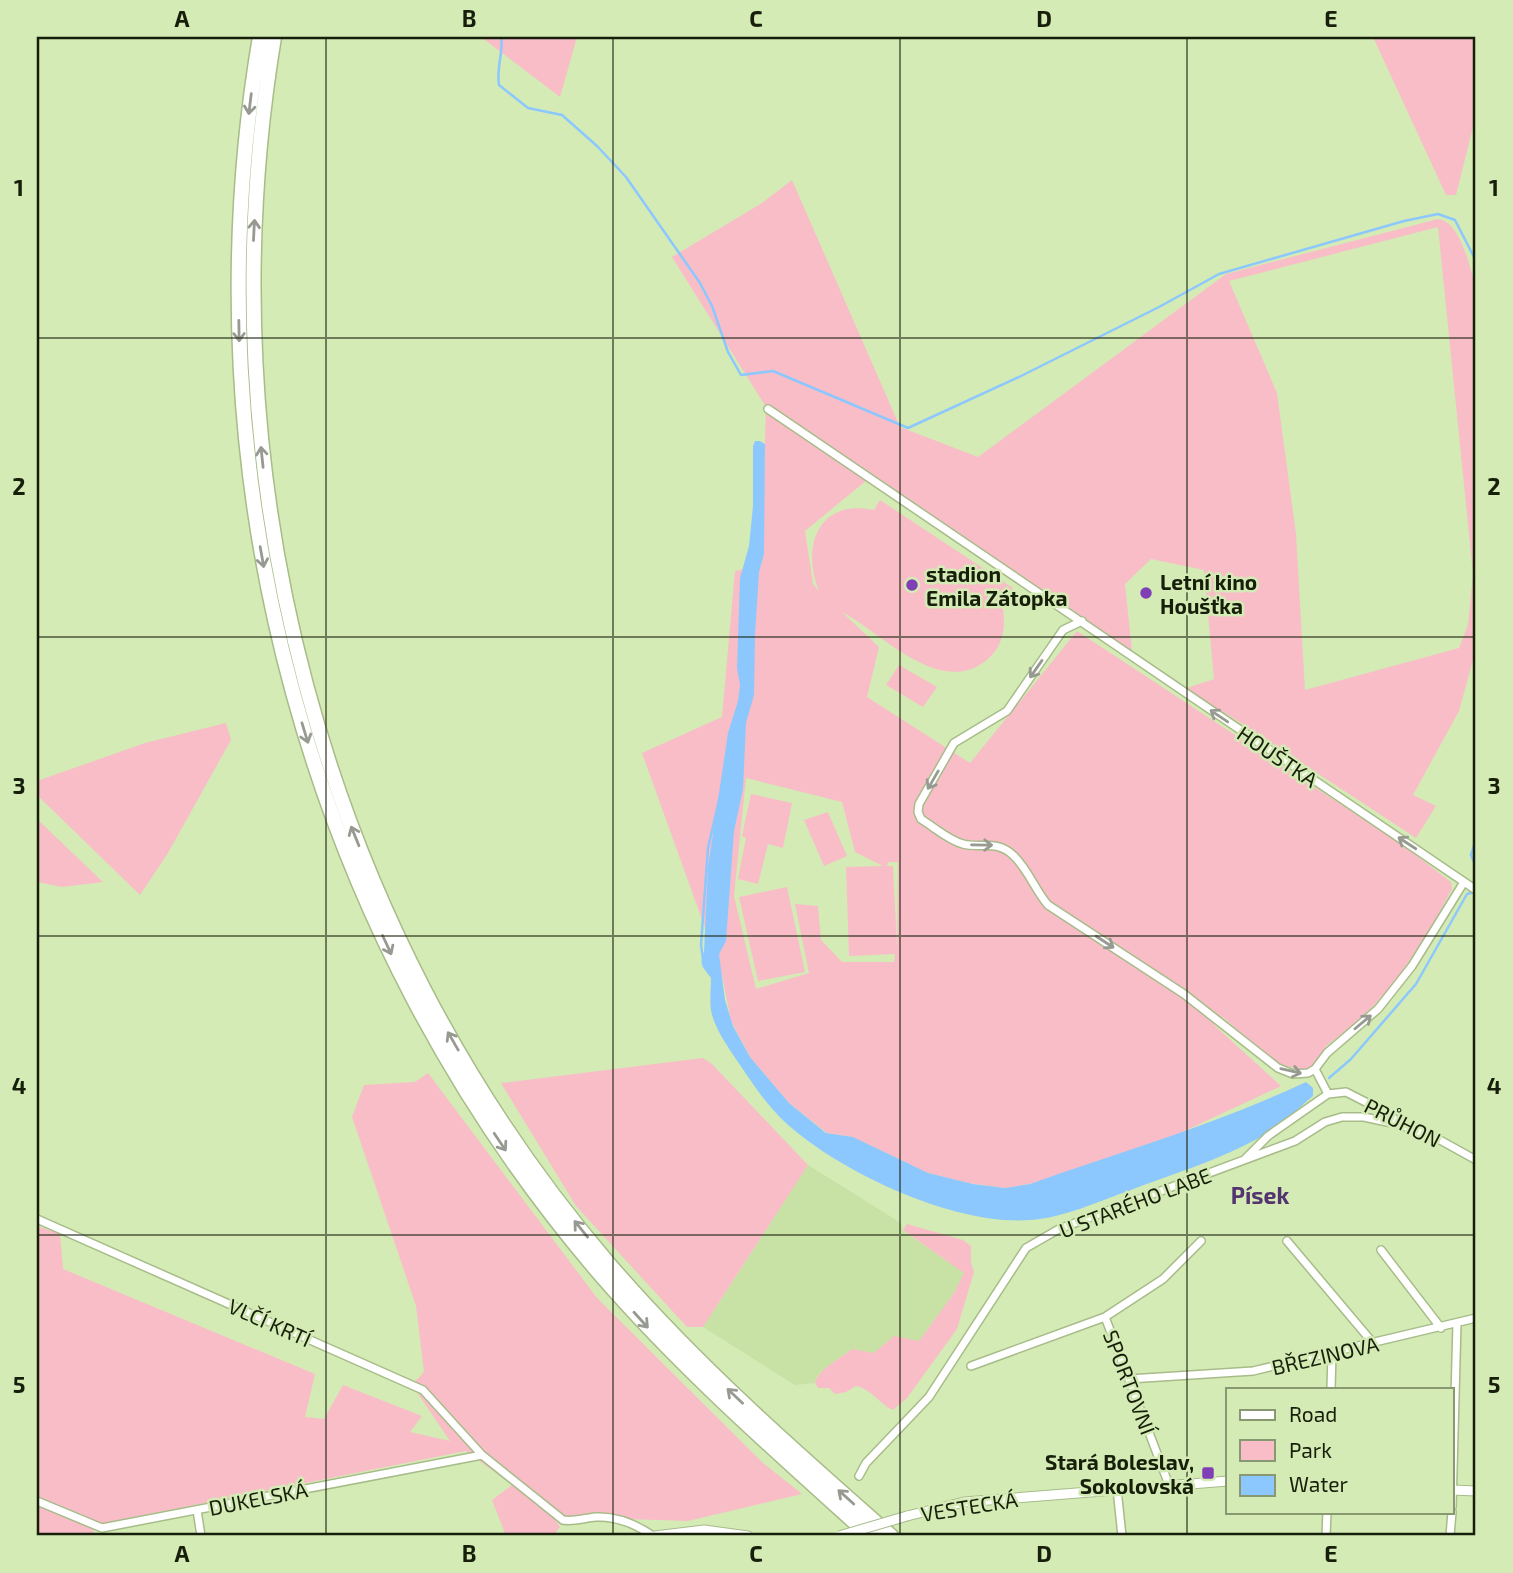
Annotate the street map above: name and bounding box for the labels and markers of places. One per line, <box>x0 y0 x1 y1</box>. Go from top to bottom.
place label: stadion Emila Zátopka <box>926 561 1067 610</box>
place label: Letní kino Houšťka <box>1160 569 1257 618</box>
marker: stadion Emila Zátopka <box>904 577 920 593</box>
marker: Letní kino Houšťka <box>1138 585 1154 601</box>
place label: Stará Boleslav, Sokolovská <box>1045 1449 1194 1498</box>
marker: Stará Boleslav, Sokolovská <box>1200 1465 1216 1481</box>

